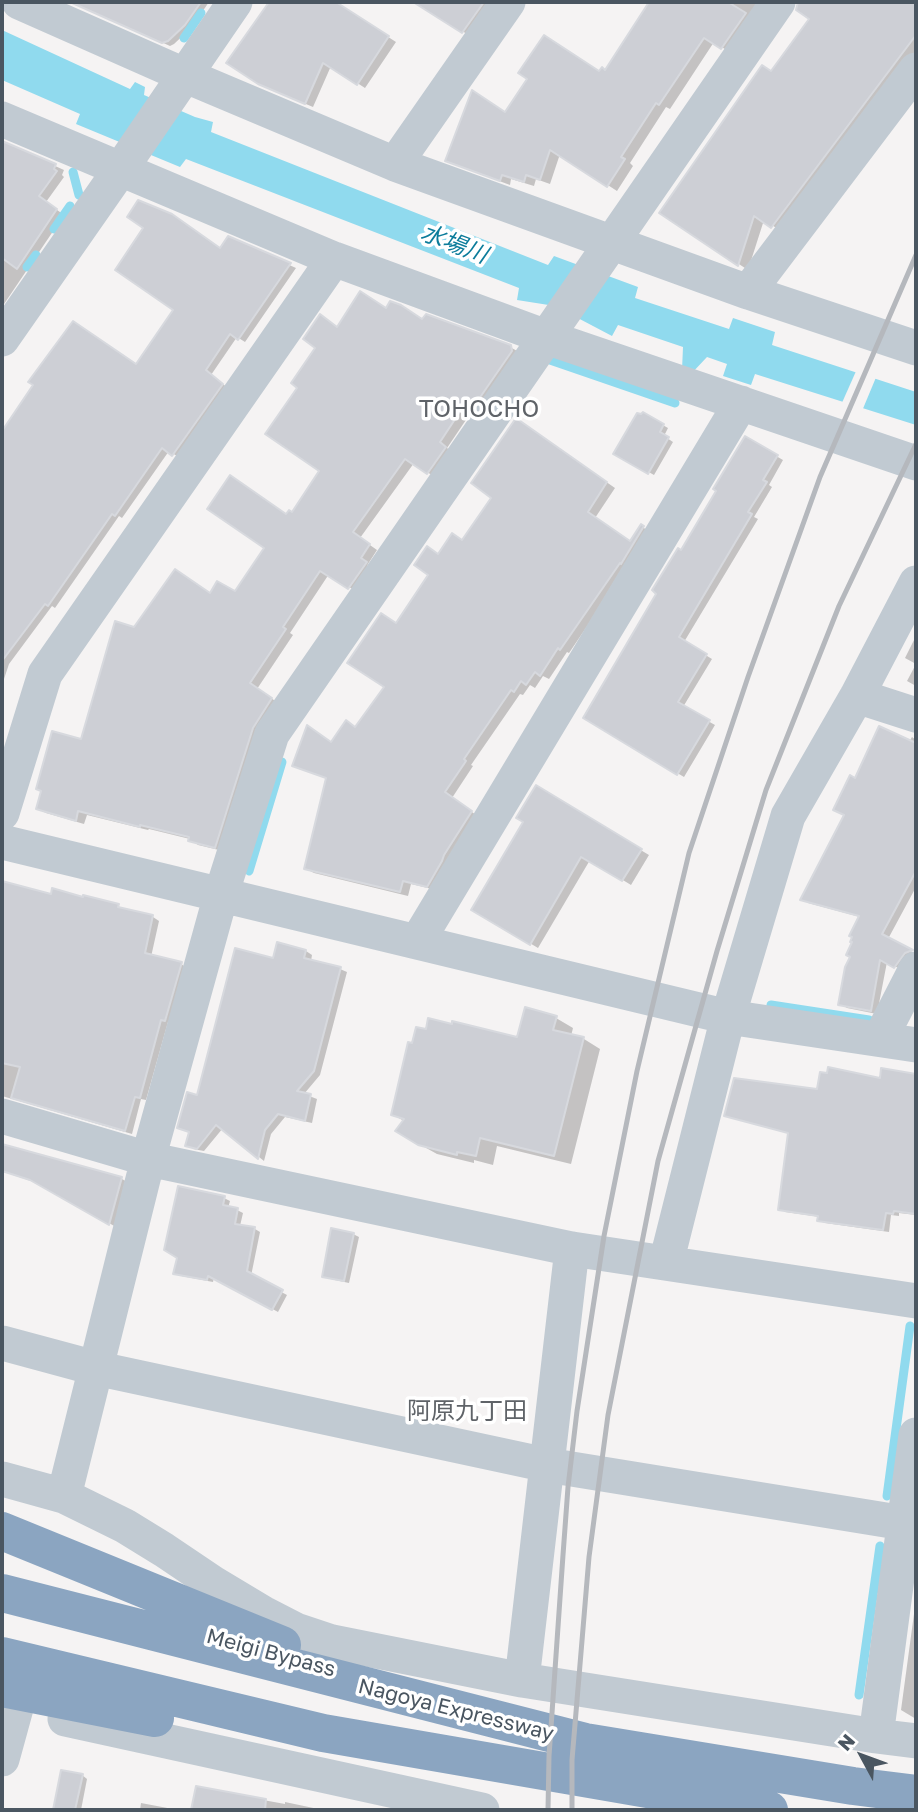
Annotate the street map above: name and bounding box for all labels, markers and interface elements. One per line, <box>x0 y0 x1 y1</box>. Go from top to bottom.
water label: 水場川 <box>417 219 491 269</box>
district label: TOHOCHO <box>413 395 545 423</box>
district label: 阿原九丁田 <box>407 1397 527 1425</box>
street label: Meigi Bypass <box>204 1624 338 1682</box>
street label: Nagoya Expressway <box>356 1674 556 1746</box>
north arrow <box>827 1721 897 1791</box>
text: N <box>832 1729 859 1755</box>

